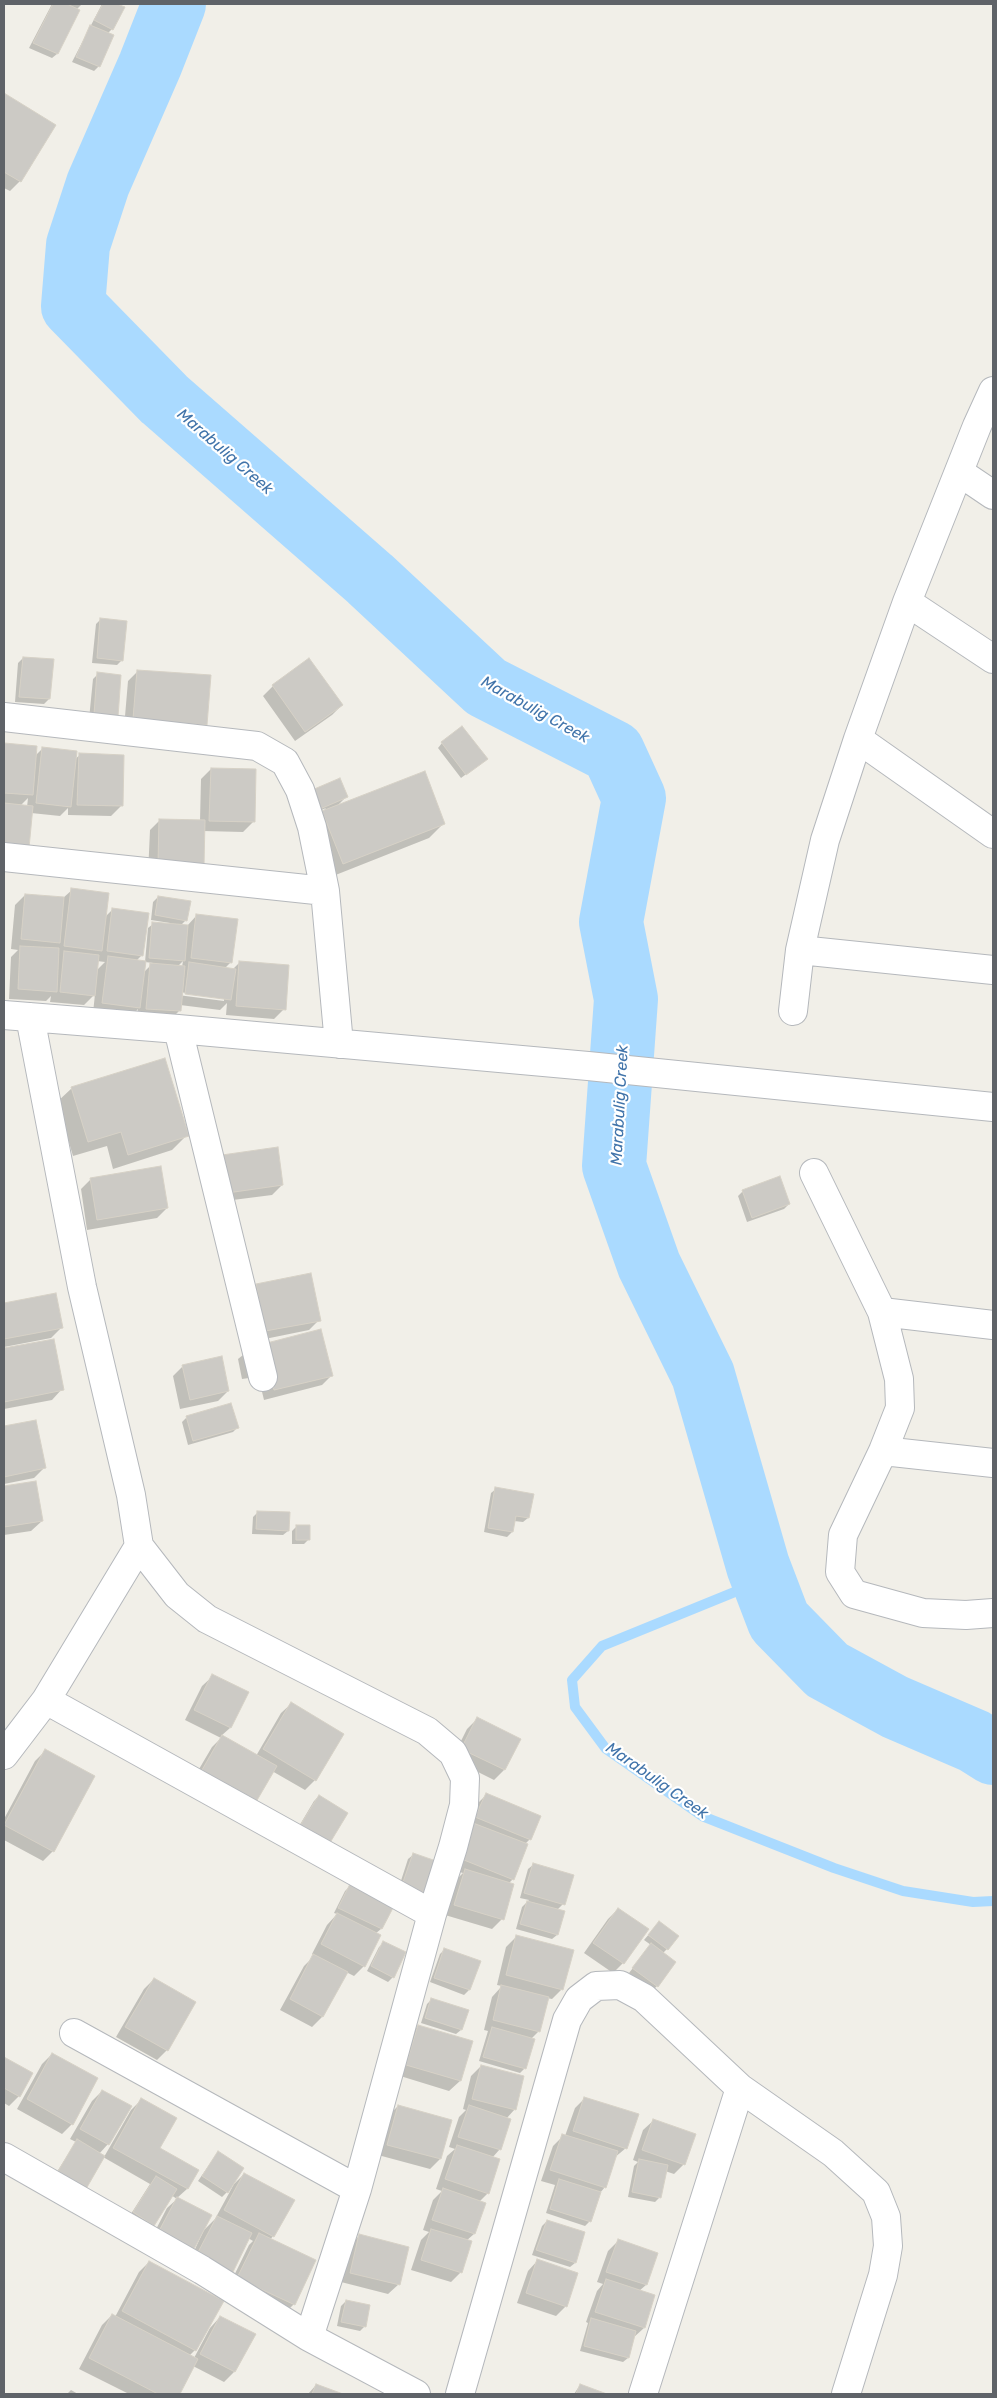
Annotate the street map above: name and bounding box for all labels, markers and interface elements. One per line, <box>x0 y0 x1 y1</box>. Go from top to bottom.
water label: Marabulig Creek <box>173 405 277 499</box>
water label: Marabulig Creek <box>478 672 592 748</box>
water label: Marabulig Creek <box>607 1044 633 1166</box>
water label: Marabulig Creek <box>602 1738 712 1824</box>

